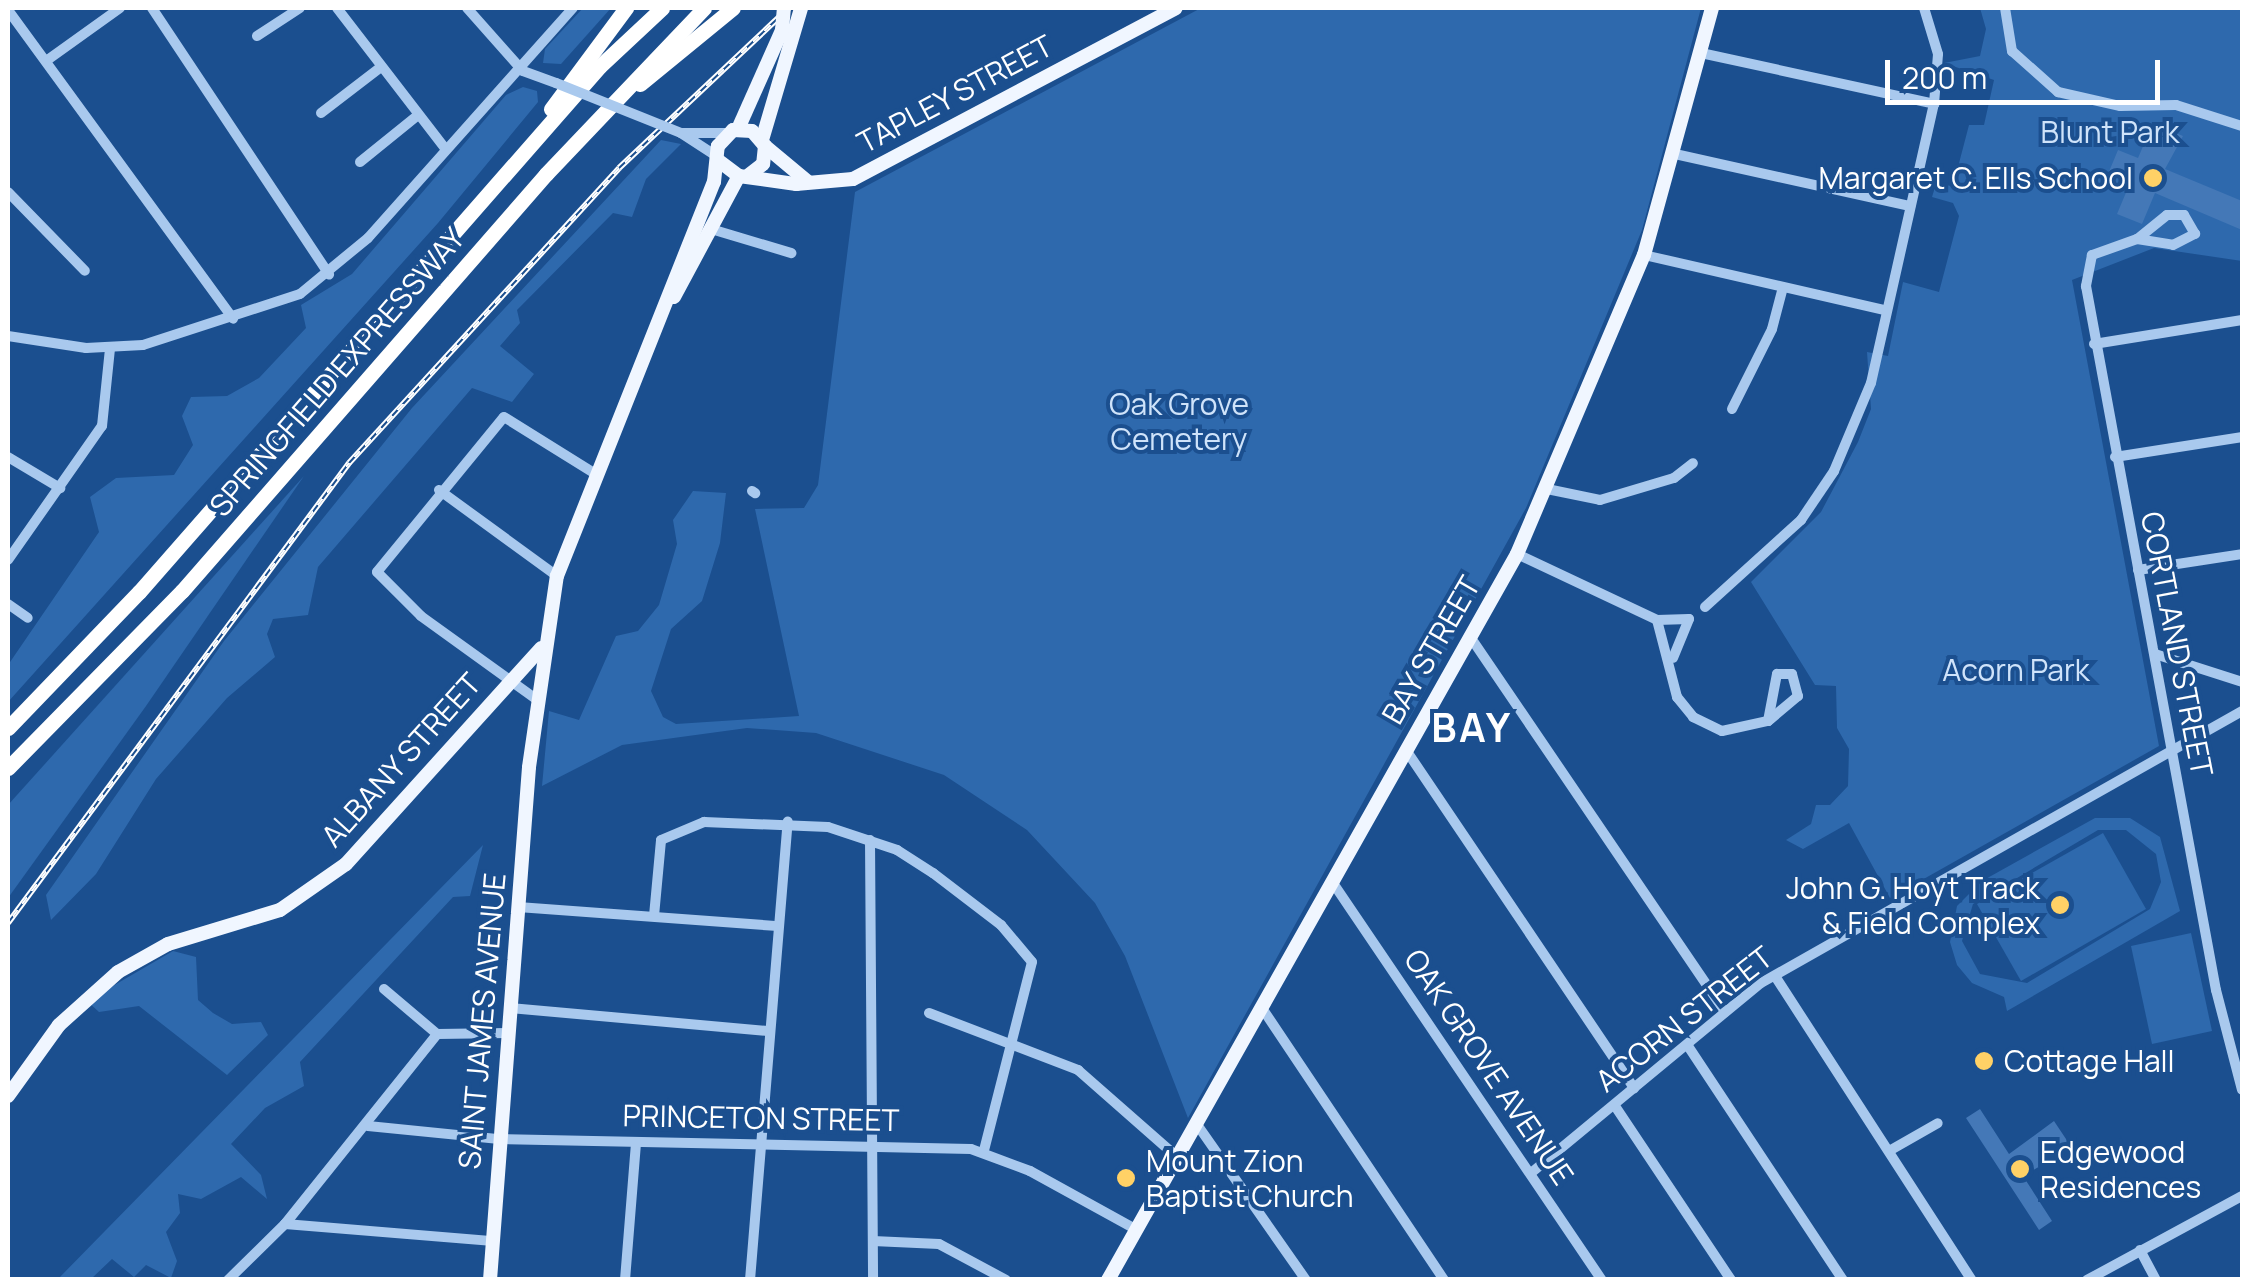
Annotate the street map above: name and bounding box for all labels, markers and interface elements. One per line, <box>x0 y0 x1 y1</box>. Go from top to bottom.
street label: TAPLEY STREET <box>851 27 1059 161</box>
scale bar <box>1890 40 2165 102</box>
text: 200 m <box>1902 57 1987 98</box>
park label: Blunt Park <box>2041 114 2179 150</box>
place label: Margaret C. Ells School <box>1819 160 2133 196</box>
marker: Margaret C. Ells School <box>2142 167 2164 189</box>
street label: SPRINGFIELD EXPRESSWAY <box>202 220 472 524</box>
park label: Oak Grove Cemetery <box>1109 386 1249 456</box>
street label: CORTLAND STREET <box>2134 509 2220 779</box>
street label: BAY STREET <box>1374 569 1488 731</box>
park label: Acorn Park <box>1942 652 2090 688</box>
street label: ALBANY STREET <box>313 665 489 855</box>
district label: BAY <box>1431 703 1513 751</box>
place label: John G. Hoyt Track & Field Complex <box>1786 870 2040 940</box>
street label: SAINT JAMES AVENUE <box>451 871 513 1171</box>
marker: John G. Hoyt Track & Field Complex <box>2049 894 2071 916</box>
street label: ACORN STREET <box>1588 939 1780 1099</box>
street label: OAK GROVE AVENUE <box>1397 942 1581 1192</box>
place label: Cottage Hall <box>2004 1043 2175 1079</box>
marker: Cottage Hall <box>1973 1050 1995 1072</box>
street label: PRINCETON STREET <box>622 1098 900 1138</box>
place label: Edgewood Residences <box>2040 1134 2201 1204</box>
place label: Mount Zion Baptist Church <box>1146 1143 1354 1214</box>
marker: Edgewood Residences <box>2009 1158 2031 1180</box>
marker: Mount Zion Baptist Church <box>1115 1167 1137 1189</box>

